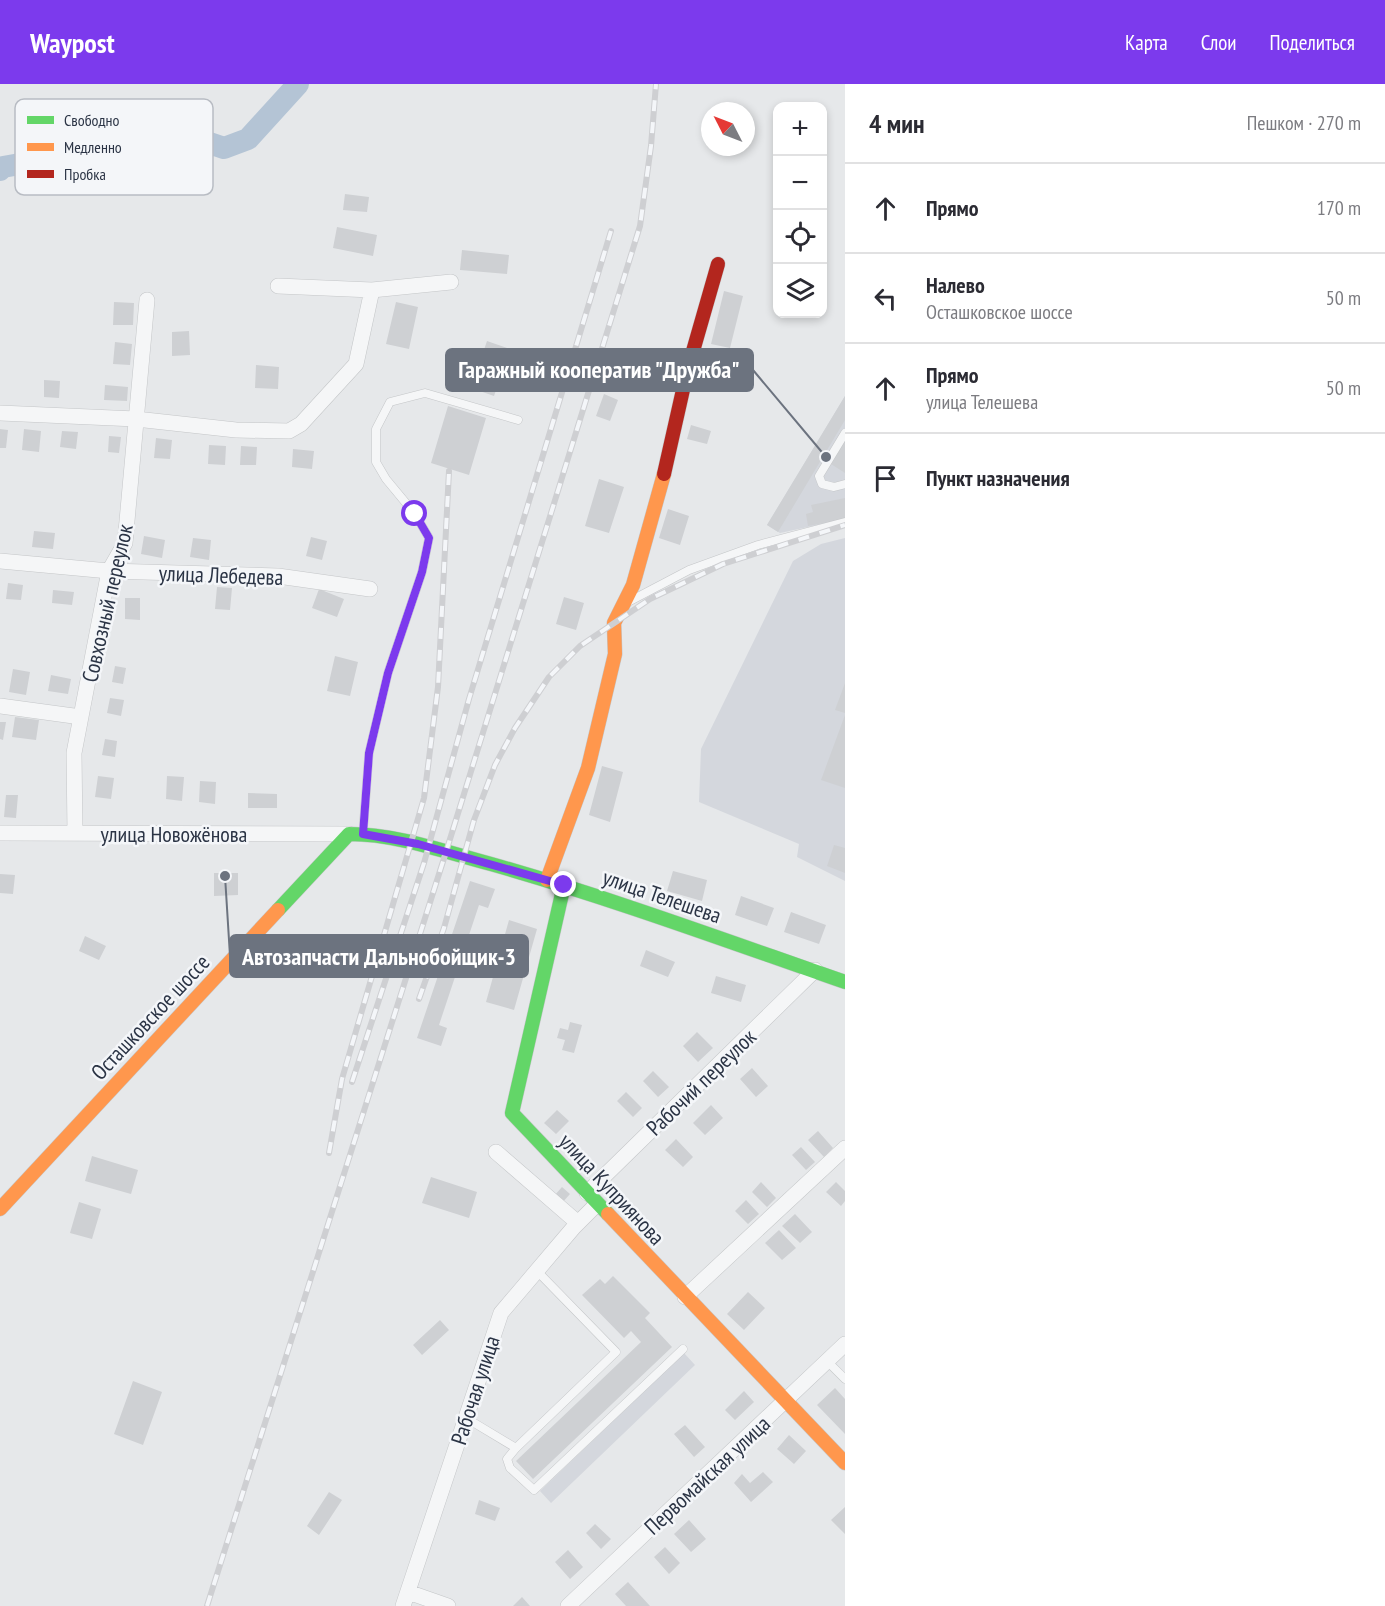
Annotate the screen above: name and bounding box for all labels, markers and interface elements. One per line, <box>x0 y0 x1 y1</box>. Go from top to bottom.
text: Waypost <box>30 24 115 61</box>
text: Карта <box>1125 29 1168 56</box>
text: Слои <box>1201 29 1236 56</box>
text: Поделиться <box>1269 29 1355 56</box>
legend <box>15 99 213 195</box>
north arrow <box>701 102 755 156</box>
map controls <box>773 102 827 318</box>
button: + <box>773 102 827 156</box>
text: 4 мин <box>869 107 924 140</box>
text: Свободно <box>64 110 119 130</box>
text: Пешком · 270 m <box>1247 110 1361 136</box>
text: Медленно <box>64 137 122 157</box>
button: − <box>773 156 827 210</box>
text: Пробка <box>64 164 106 184</box>
icon: ahead <box>869 192 902 225</box>
text: Прямо <box>926 194 979 222</box>
text: 170 m <box>1317 195 1361 221</box>
button: locate <box>773 210 827 264</box>
button: layers <box>773 264 827 318</box>
text: Налево <box>926 271 985 299</box>
icon: left <box>869 282 902 315</box>
text: 50 m <box>1326 285 1361 311</box>
text: Осташковское шоссе <box>926 299 1073 325</box>
callout: Гаражный кооператив "Дружба" <box>446 349 753 391</box>
text: Гаражный кооператив "Дружба" <box>458 354 740 385</box>
text: Прямо <box>926 361 979 389</box>
icon: ahead <box>869 372 902 405</box>
text: 50 m <box>1326 375 1361 401</box>
text: улица Телешева <box>926 389 1038 415</box>
icon: arrive <box>869 462 902 495</box>
text: Пункт назначения <box>926 464 1070 492</box>
route start <box>401 500 427 526</box>
street label: Совхозный переулок <box>75 521 139 685</box>
street label: улица Лебедева <box>158 559 284 591</box>
street label: улица Новожёнова <box>101 820 247 848</box>
street label: улица Телешева <box>599 863 725 929</box>
route end <box>550 871 576 897</box>
callout: Автозапчасти Дальнобойщик-3 <box>230 935 528 977</box>
text: Автозапчасти Дальнобойщик-3 <box>241 941 516 972</box>
street label: Осташковское шоссе <box>85 948 215 1086</box>
street label: Рабочий переулок <box>640 1022 762 1141</box>
street label: улица Куприянова <box>553 1127 671 1251</box>
street label: Рабочая улица <box>444 1332 506 1448</box>
street label: Первомайская улица <box>638 1410 776 1540</box>

